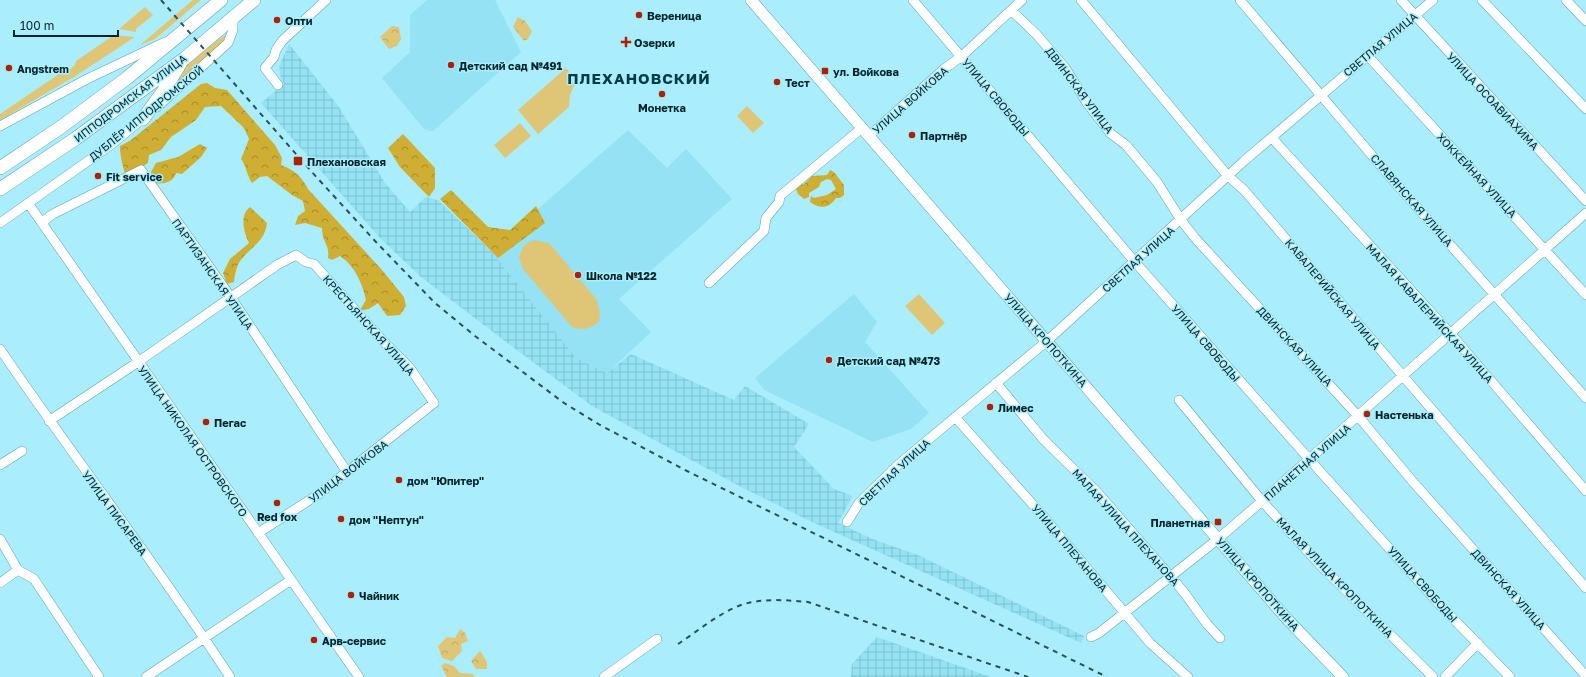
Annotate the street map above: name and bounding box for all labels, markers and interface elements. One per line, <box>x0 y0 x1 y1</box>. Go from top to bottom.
place label: Вереница <box>647 9 701 22</box>
street label: СВЕТЛАЯ УЛИЦА <box>1340 9 1420 79</box>
marker: Вереница <box>634 10 644 20</box>
scale bar <box>14 12 118 38</box>
place label: Опти <box>285 14 313 27</box>
marker: Опти <box>272 15 282 25</box>
text: 100 m <box>20 18 54 33</box>
place label: Озерки <box>634 36 675 49</box>
marker: Озерки <box>621 37 631 47</box>
street label: ДВИНСКАЯ УЛИЦА <box>1043 44 1117 136</box>
street label: УЛИЦА ОСОАВИАХИМА <box>1444 50 1542 153</box>
street label: ИППОДРОМСКАЯ УЛИЦА <box>71 51 189 145</box>
street label: УЛИЦА СВОБОДЫ <box>960 55 1032 139</box>
place label: Детский сад №491 <box>459 59 563 72</box>
marker: Детский сад №491 <box>446 60 456 70</box>
place label: Angstrem <box>17 62 69 75</box>
marker: Angstrem <box>4 63 14 73</box>
street label: ДУБЛЁР ИППОДРОМСКОЙ <box>86 63 206 163</box>
street label: УЛИЦА ВОЙКОВА <box>870 63 951 136</box>
place label: ул. Войкова <box>833 65 899 78</box>
marker: ул. Войкова <box>820 66 830 76</box>
district label: ПЛЕХАНОВСКИЙ <box>567 69 711 87</box>
place label: Тест <box>785 76 810 89</box>
marker: Тест <box>772 77 782 87</box>
marker: Монетка <box>657 89 667 99</box>
place label: Монетка <box>638 101 686 114</box>
place label: Партнёр <box>920 129 967 142</box>
marker: Партнёр <box>907 130 917 140</box>
street label: ХОККЕЙНАЯ УЛИЦА <box>1434 130 1520 220</box>
street label: СЛАВЯНСКАЯ УЛИЦА <box>1368 151 1456 249</box>
marker: Плехановская <box>292 155 304 167</box>
place label: Плехановская <box>307 155 386 168</box>
place label: Fit service <box>106 170 163 183</box>
marker: Fit service <box>93 171 103 181</box>
street label: ПАРТИЗАНСКАЯ УЛИЦА <box>170 216 257 333</box>
street label: СВЕТЛАЯ УЛИЦА <box>1099 223 1177 295</box>
street label: КАВАЛЕРИЙСКАЯ УЛИЦА <box>1283 236 1384 353</box>
street label: МАЛАЯ КАВАЛЕРИЙСКАЯ УЛИЦА <box>1364 241 1497 386</box>
place label: Школа №122 <box>586 269 657 282</box>
marker: Школа №122 <box>573 270 583 280</box>
street label: КРЕСТЬЯНСКАЯ УЛИЦА <box>320 272 418 378</box>
street label: УЛИЦА КРОПОТКИНА <box>1002 291 1091 390</box>
street label: УЛИЦА СВОБОДЫ <box>1169 302 1243 384</box>
street label: ДВИНСКАЯ УЛИЦА <box>1255 303 1336 389</box>
place label: Детский сад №473 <box>837 354 941 367</box>
marker: Детский сад №473 <box>824 355 834 365</box>
street label: УЛИЦА НИКОЛАЯ ОСТРОВСКОГО <box>136 363 250 519</box>
place label: Лимес <box>998 401 1034 414</box>
marker: Лимес <box>985 402 995 412</box>
place label: Настенька <box>1375 408 1434 421</box>
marker: Настенька <box>1362 409 1372 419</box>
place label: Пегас <box>214 416 247 429</box>
marker: Пегас <box>201 417 211 427</box>
street label: ПЛАНЕТНАЯ УЛИЦА <box>1261 420 1353 503</box>
street label: СВЕТЛАЯ УЛИЦА <box>856 435 933 508</box>
street label: УЛИЦА ВОЙКОВА <box>306 437 391 505</box>
street label: МАЛАЯ УЛИЦА ПЛЕХАНОВА <box>1070 466 1182 588</box>
street label: УЛИЦА ПИСАРЕВА <box>80 468 150 558</box>
place label: дом "Юпитер" <box>407 474 484 487</box>
marker: дом "Юпитер" <box>394 475 404 485</box>
marker: Red fox <box>272 498 282 508</box>
street label: УЛИЦА ПЛЕХАНОВА <box>1029 501 1111 595</box>
place label: Red fox <box>257 510 298 523</box>
place label: дом "Нептун" <box>349 513 424 526</box>
marker: дом "Нептун" <box>336 514 346 524</box>
street label: МАЛАЯ УЛИЦА КРОПОТКИНА <box>1274 514 1396 640</box>
place label: Планетная <box>1150 516 1210 529</box>
marker: Планетная <box>1213 517 1223 527</box>
street label: УЛИЦА КРОПОТКИНА <box>1214 535 1303 634</box>
street label: УЛИЦА СВОБОДЫ <box>1386 543 1460 625</box>
street label: ДВИНСКАЯ УЛИЦА <box>1469 546 1549 633</box>
place label: Чайник <box>359 589 400 602</box>
marker: Чайник <box>346 590 356 600</box>
place label: Арв-сервис <box>322 634 387 647</box>
marker: Арв-сервис <box>309 635 319 645</box>

